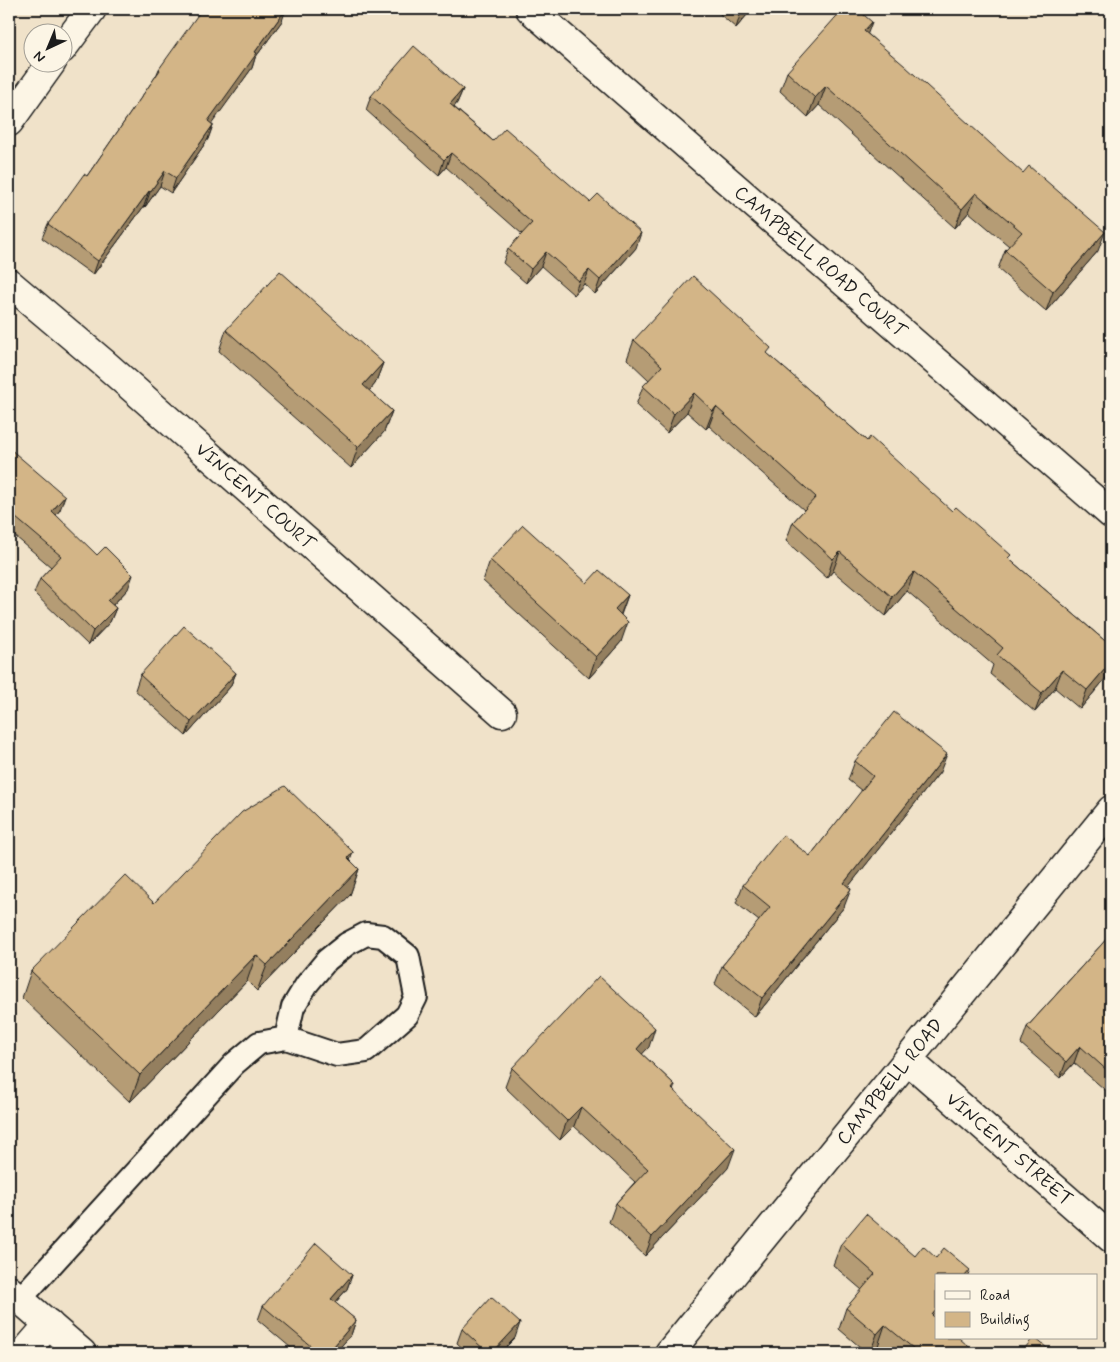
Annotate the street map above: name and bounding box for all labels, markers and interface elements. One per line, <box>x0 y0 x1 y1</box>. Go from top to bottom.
north arrow <box>22 22 72 72</box>
text: N <box>30 47 49 66</box>
street label: CAMPBELL ROAD COURT <box>729 180 913 344</box>
street label: VINCENT COURT <box>190 437 322 556</box>
street label: CAMPBELL ROAD <box>831 1013 949 1150</box>
street label: VINCENT STREET <box>941 1087 1078 1211</box>
legend <box>935 1274 1098 1340</box>
text: Road <box>980 1286 1010 1306</box>
text: Building <box>980 1310 1030 1331</box>

